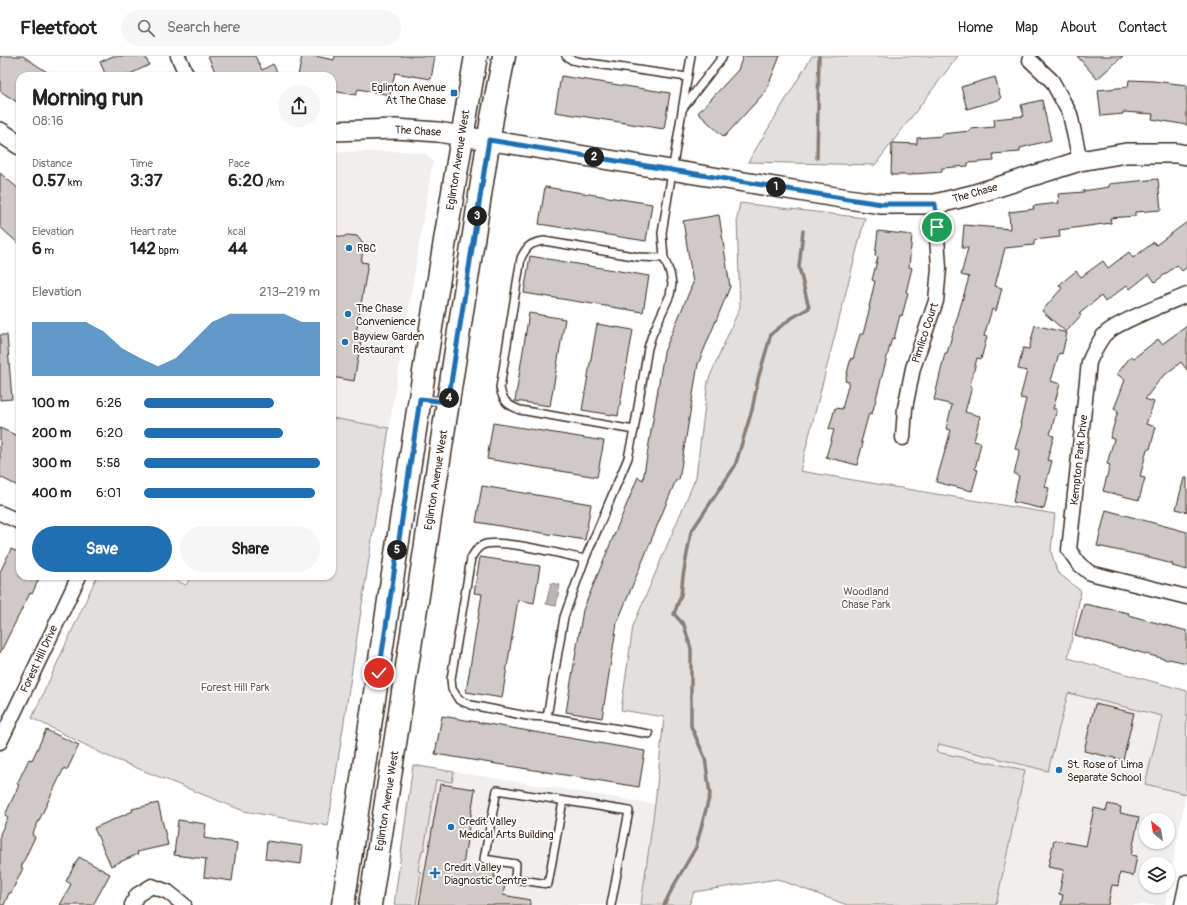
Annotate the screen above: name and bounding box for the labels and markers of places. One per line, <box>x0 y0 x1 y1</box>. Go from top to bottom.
place label: Eglinton Avenue At The Chase <box>372 81 447 107</box>
marker: Eglinton Avenue At The Chase <box>449 88 459 98</box>
pin: 2 <box>584 147 604 167</box>
pin: 1 <box>766 177 786 197</box>
pin: 3 <box>467 206 487 226</box>
pin <box>920 210 954 244</box>
place label: RBC <box>357 242 377 255</box>
marker: RBC <box>344 243 354 253</box>
place label: The Chase Convenience <box>356 302 416 328</box>
marker: The Chase Convenience <box>343 309 353 319</box>
place label: Bayview Garden Restaurant <box>353 330 424 356</box>
marker: Bayview Garden Restaurant <box>340 337 350 347</box>
pin: 4 <box>439 388 459 408</box>
pin: 5 <box>387 540 407 560</box>
pin <box>362 656 396 690</box>
place label: St. Rose of Lima Separate School <box>1067 758 1143 784</box>
marker: St. Rose of Lima Separate School <box>1054 765 1064 775</box>
place label: Credit Valley Medical Arts Building <box>459 815 554 841</box>
marker: Credit Valley Medical Arts Building <box>446 822 456 832</box>
place label: Credit Valley Diagnostic Centre <box>444 861 527 887</box>
marker: Credit Valley Diagnostic Centre <box>429 867 441 879</box>

